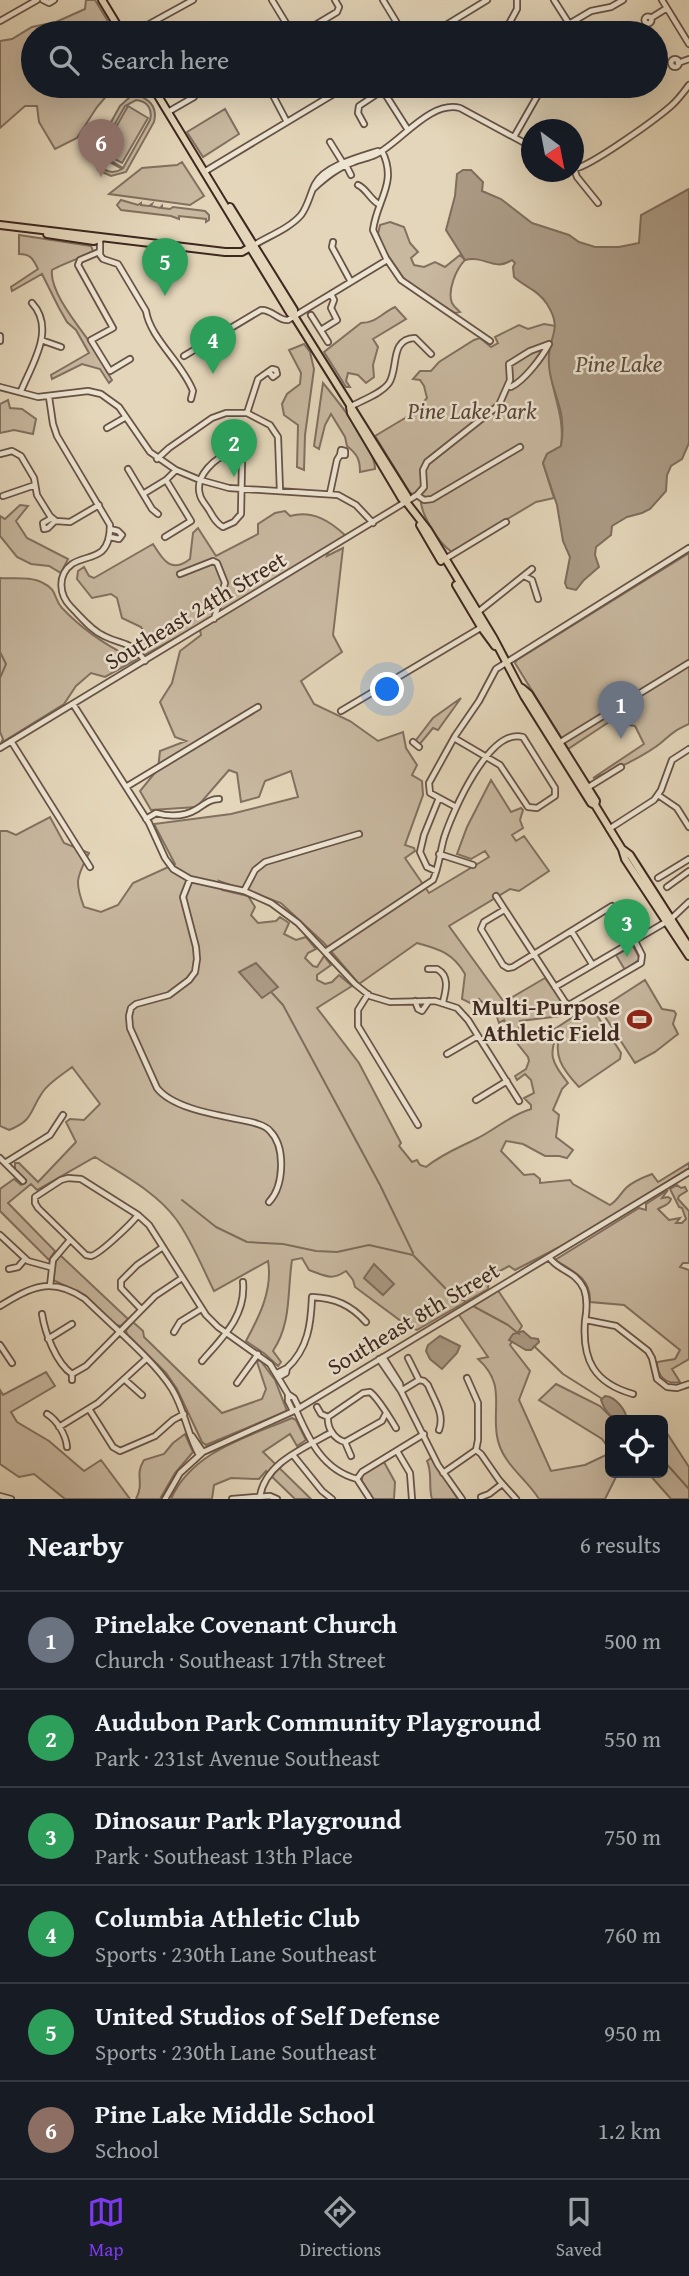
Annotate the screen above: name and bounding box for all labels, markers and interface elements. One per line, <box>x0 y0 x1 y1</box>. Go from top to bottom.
search box <box>21 21 668 98</box>
text: Search here <box>101 40 229 79</box>
icon: search <box>45 41 83 79</box>
pin: 6 <box>78 119 124 177</box>
north arrow <box>521 119 584 182</box>
pin: 5 <box>142 238 188 296</box>
pin: 4 <box>190 316 236 374</box>
water label: Pine Lake <box>575 346 663 381</box>
park label: Pine Lake Park <box>407 394 537 427</box>
pin: 2 <box>211 419 257 477</box>
street label: Southeast 24th Street <box>98 543 292 677</box>
your location <box>370 672 404 706</box>
pin: 1 <box>598 681 644 739</box>
pin: 3 <box>604 899 650 957</box>
place label: Multi-Purpose Athletic Field <box>472 990 621 1049</box>
sports icon: Multi-Purpose Athletic Field <box>626 1005 654 1033</box>
street label: Southeast 8th Street <box>321 1253 505 1383</box>
map controls <box>605 1415 668 1478</box>
button: locate <box>605 1415 668 1478</box>
text: Nearby <box>28 1523 124 1567</box>
text: 6 results <box>580 1528 661 1561</box>
text: Pinelake Covenant Church <box>95 1604 397 1643</box>
text: 1 <box>45 1624 57 1657</box>
text: 500 m <box>604 1624 661 1657</box>
text: Church · Southeast 17th Street <box>95 1643 386 1676</box>
text: Audubon Park Community Playground <box>95 1702 541 1741</box>
text: 2 <box>45 1722 57 1755</box>
text: 550 m <box>604 1722 661 1755</box>
text: Park · 231st Avenue Southeast <box>95 1741 380 1774</box>
text: Dinosaur Park Playground <box>95 1800 401 1839</box>
text: 3 <box>45 1820 57 1853</box>
text: 750 m <box>604 1820 661 1853</box>
text: Park · Southeast 13th Place <box>95 1839 353 1872</box>
text: Columbia Athletic Club <box>95 1898 360 1937</box>
text: 4 <box>45 1918 57 1951</box>
text: 760 m <box>604 1918 661 1951</box>
text: Sports · 230th Lane Southeast <box>95 1937 377 1970</box>
text: United Studios of Self Defense <box>95 1996 440 2035</box>
text: 5 <box>45 2016 57 2049</box>
text: 950 m <box>604 2016 661 2049</box>
text: Sports · 230th Lane Southeast <box>95 2035 377 2068</box>
text: Pine Lake Middle School <box>95 2094 375 2133</box>
text: 6 <box>45 2114 57 2147</box>
text: 1.2 km <box>598 2114 661 2147</box>
text: School <box>95 2133 159 2166</box>
tab: Map <box>87 2193 125 2263</box>
tab: Directions <box>300 2193 381 2263</box>
tab: Saved <box>556 2193 602 2263</box>

